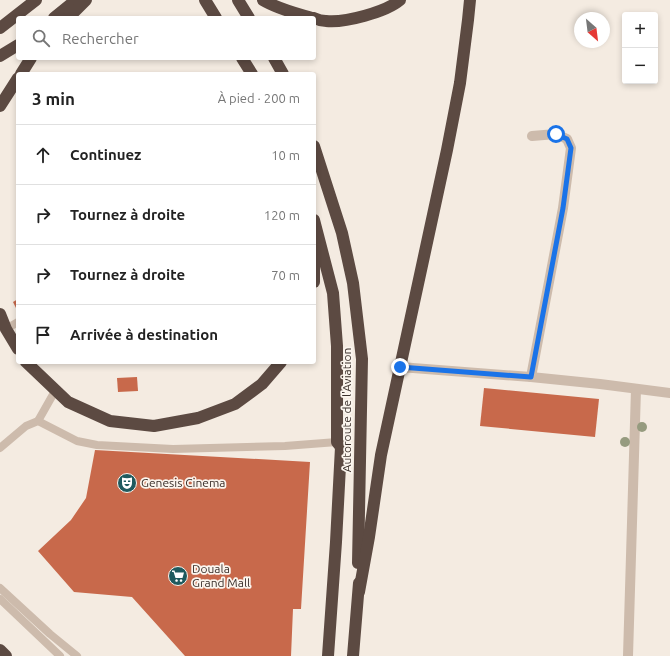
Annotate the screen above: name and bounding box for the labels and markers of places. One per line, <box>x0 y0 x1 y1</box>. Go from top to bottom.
theatre icon: Genesis Cinema <box>116 472 138 494</box>
place label: Genesis Cinema <box>141 476 225 489</box>
place label: Douala Grand Mall <box>192 562 250 589</box>
supermarket icon: Douala Grand Mall <box>167 565 189 587</box>

